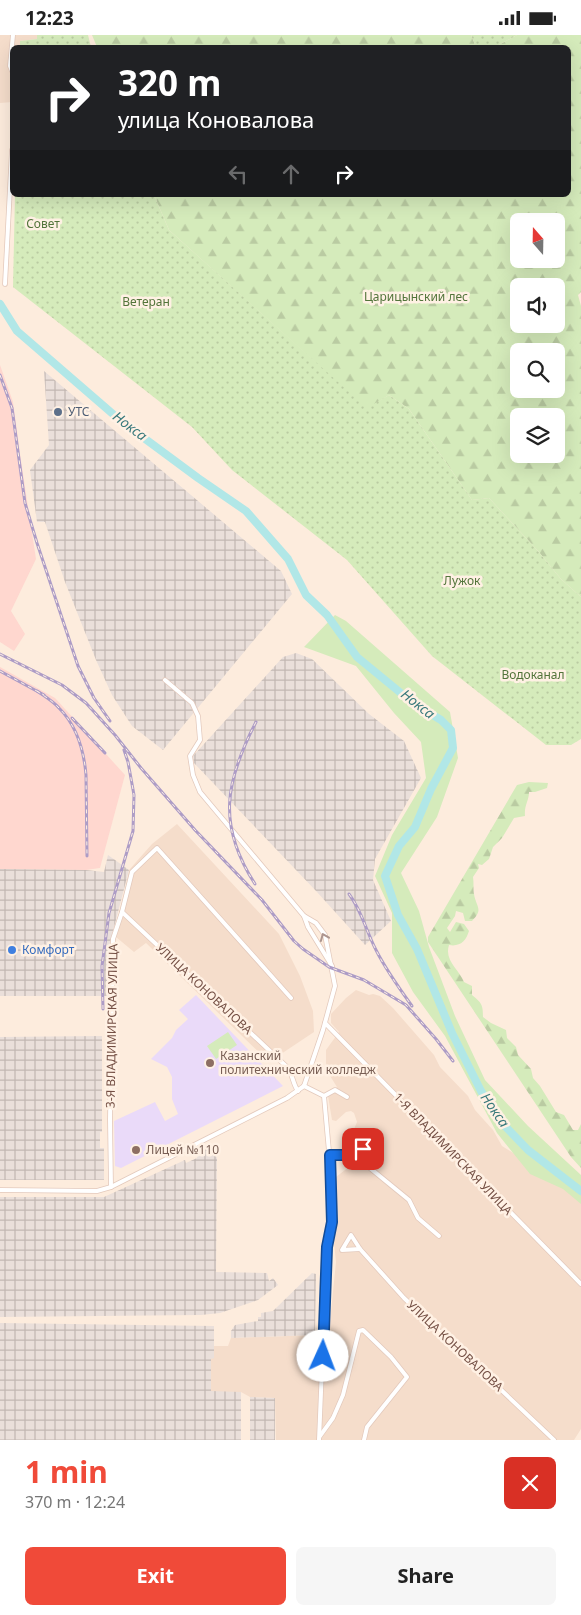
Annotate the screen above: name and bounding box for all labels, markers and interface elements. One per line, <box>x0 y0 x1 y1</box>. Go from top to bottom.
text: 12:23 <box>25 5 74 31</box>
text: 320 m <box>118 59 221 106</box>
icon: right <box>35 65 100 130</box>
text: улица Коновалова <box>118 104 314 134</box>
icon: left <box>224 160 252 188</box>
icon: ahead <box>277 160 305 188</box>
icon: right <box>330 160 358 188</box>
north arrow <box>510 213 565 267</box>
map controls <box>510 213 565 463</box>
park label: Совет <box>26 215 60 232</box>
button: sound <box>510 278 565 333</box>
park label: Царицынский лес <box>364 288 468 305</box>
park label: Ветеран <box>122 293 170 310</box>
button: search <box>510 343 565 398</box>
place label: УТС <box>68 403 90 420</box>
marker: УТС <box>52 406 64 418</box>
water label: Нокса <box>109 407 151 445</box>
button: layers <box>510 408 565 463</box>
park label: Лужок <box>444 572 481 589</box>
park label: Водоканал <box>501 666 565 683</box>
water label: Нокса <box>397 684 439 723</box>
one-way arrow <box>320 933 330 942</box>
street label: УЛИЦА КОНОВАЛОВА <box>152 939 257 1038</box>
place label: Комфорт <box>22 941 75 958</box>
street label: 3-Я ВЛАДИМИРСКАЯ УЛИЦА <box>102 943 121 1108</box>
marker: Комфорт <box>6 944 18 956</box>
place label: Казанский политехнический колледж <box>220 1047 377 1078</box>
marker: Казанский политехнический колледж <box>204 1057 216 1069</box>
street label: 1-Я ВЛАДИМИРСКАЯ УЛИЦА <box>390 1089 517 1219</box>
water label: Нокса <box>477 1089 514 1131</box>
pin <box>342 1128 384 1170</box>
icon: arrive <box>349 1135 377 1163</box>
place label: Лицей №110 <box>146 1141 219 1158</box>
marker: Лицей №110 <box>130 1144 142 1156</box>
street label: УЛИЦА КОНОВАЛОВА <box>403 1296 508 1395</box>
position arrow <box>296 1329 348 1381</box>
text: 1 min <box>25 1451 108 1492</box>
button: close <box>504 1457 556 1509</box>
text: 370 m · 12:24 <box>25 1491 125 1513</box>
button: Exit <box>25 1547 286 1605</box>
button: Share <box>296 1547 556 1605</box>

